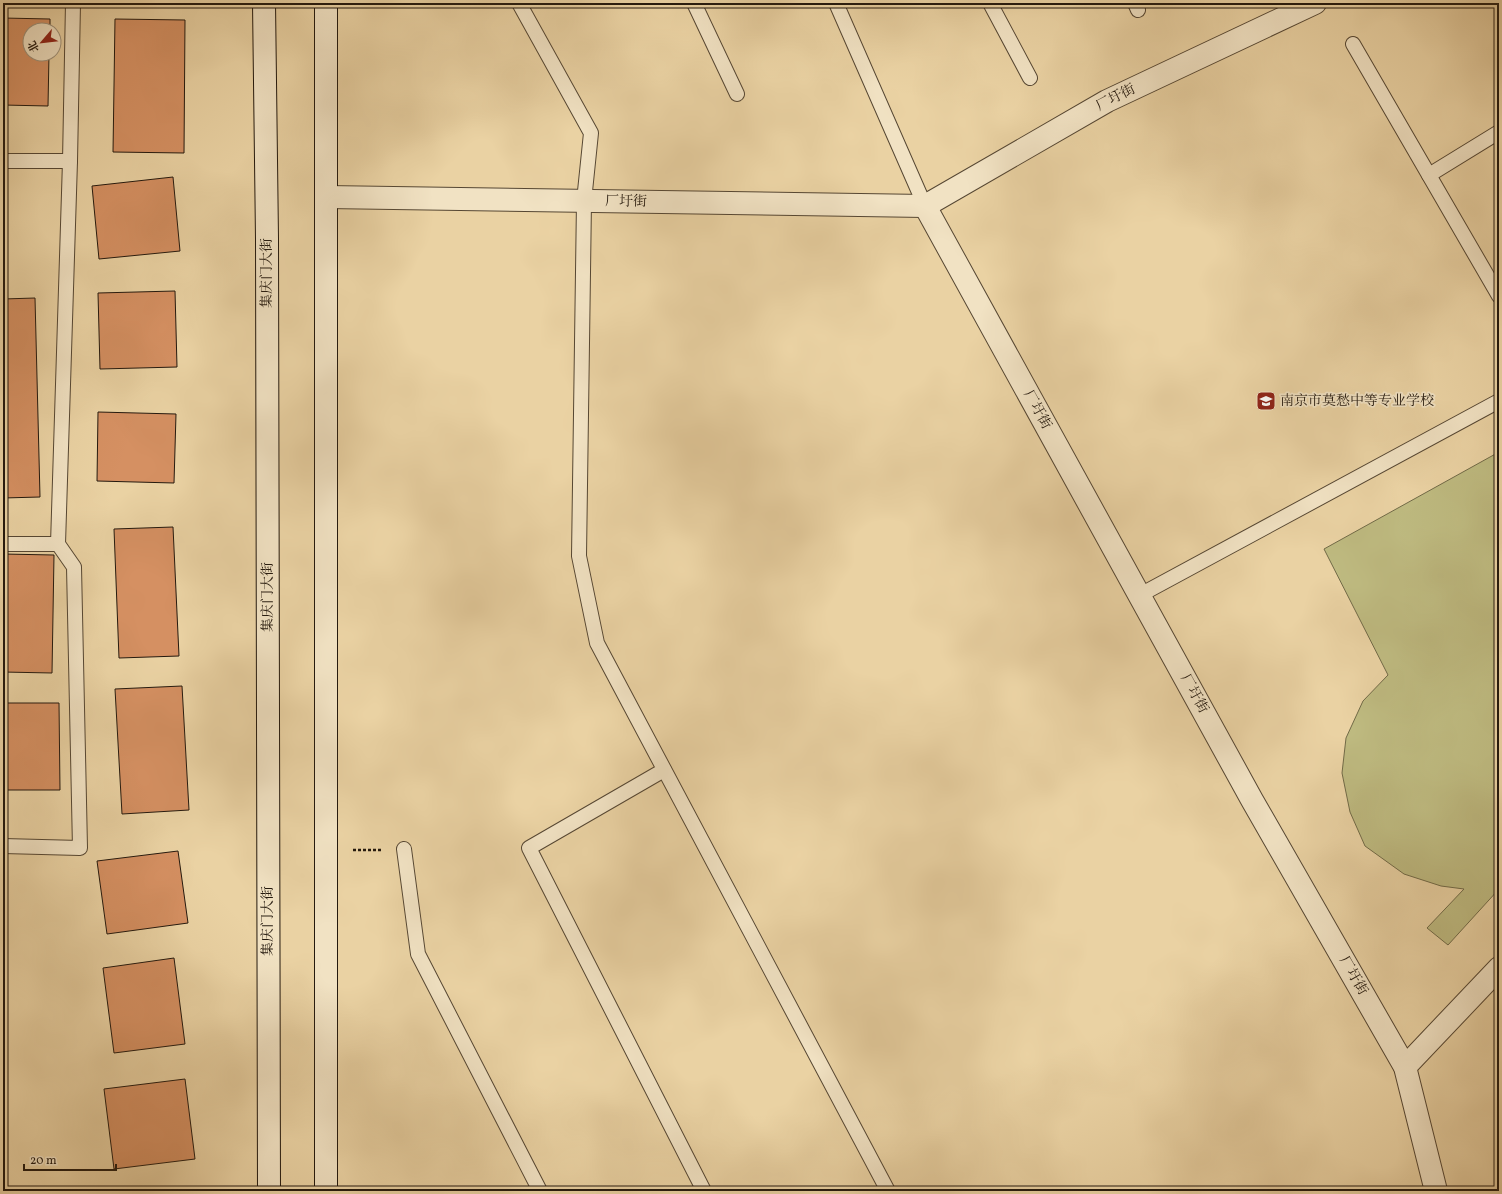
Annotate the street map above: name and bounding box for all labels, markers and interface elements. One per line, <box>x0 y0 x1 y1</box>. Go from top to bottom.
north arrow <box>22 22 62 62</box>
text: 北 <box>25 38 44 54</box>
street label: 厂圩街 <box>1093 80 1139 116</box>
street label: 厂圩街 <box>605 192 647 212</box>
street label: 集庆门大街 <box>258 238 277 308</box>
street label: 厂圩街 <box>1019 387 1055 433</box>
school or university icon: 南京市莫愁中等专业学校 <box>1255 390 1277 412</box>
place label: 南京市莫愁中等专业学校 <box>1280 392 1434 411</box>
street label: 集庆门大街 <box>259 562 278 632</box>
street label: 厂圩街 <box>1176 671 1212 717</box>
street label: 集庆门大街 <box>259 886 278 956</box>
street label: 厂圩街 <box>1334 953 1372 999</box>
scale bar <box>24 1146 116 1172</box>
text: 20 m <box>30 1153 57 1169</box>

